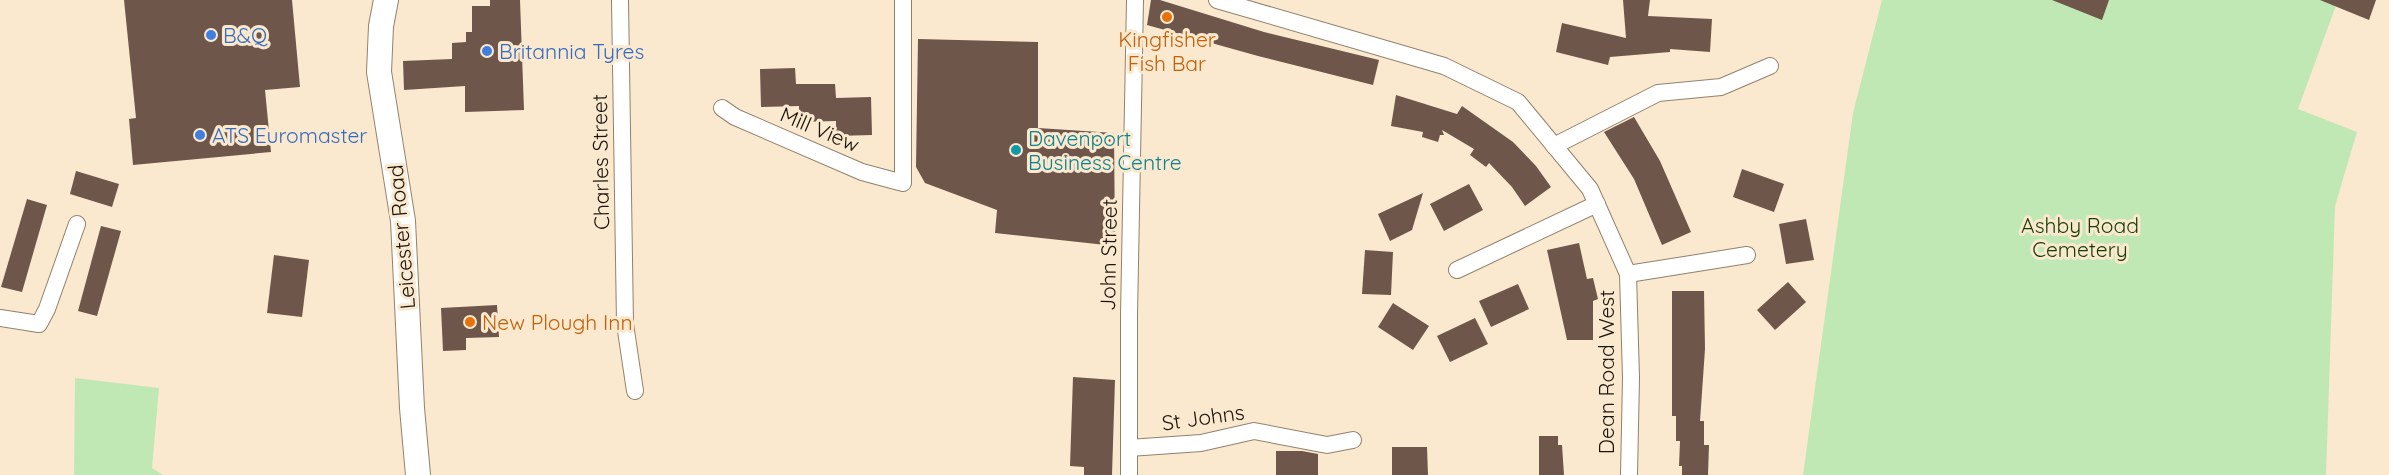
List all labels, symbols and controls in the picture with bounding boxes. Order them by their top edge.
marker: Kingfisher Fish Bar [1160,10,1174,24]
place label: B&Q [223,22,268,48]
place label: Kingfisher Fish Bar [1118,26,1216,76]
marker: B&Q [204,28,218,42]
place label: Britannia Tyres [499,38,644,64]
marker: Britannia Tyres [480,44,494,58]
street label: Charles Street [586,94,614,230]
street label: Mill View [777,101,864,157]
place label: ATS Euromaster [212,122,367,148]
place label: Davenport Business Centre [1028,125,1182,175]
marker: ATS Euromaster [193,128,207,142]
marker: Davenport Business Centre [1009,143,1023,157]
street label: Leicester Road [382,164,420,310]
street label: John Street [1094,199,1122,311]
park label: Ashby Road Cemetery [2021,212,2139,262]
street label: Dean Road West [1593,290,1619,454]
place label: New Plough Inn [482,309,633,335]
marker: New Plough Inn [463,315,477,329]
street label: St Johns [1160,398,1246,436]

